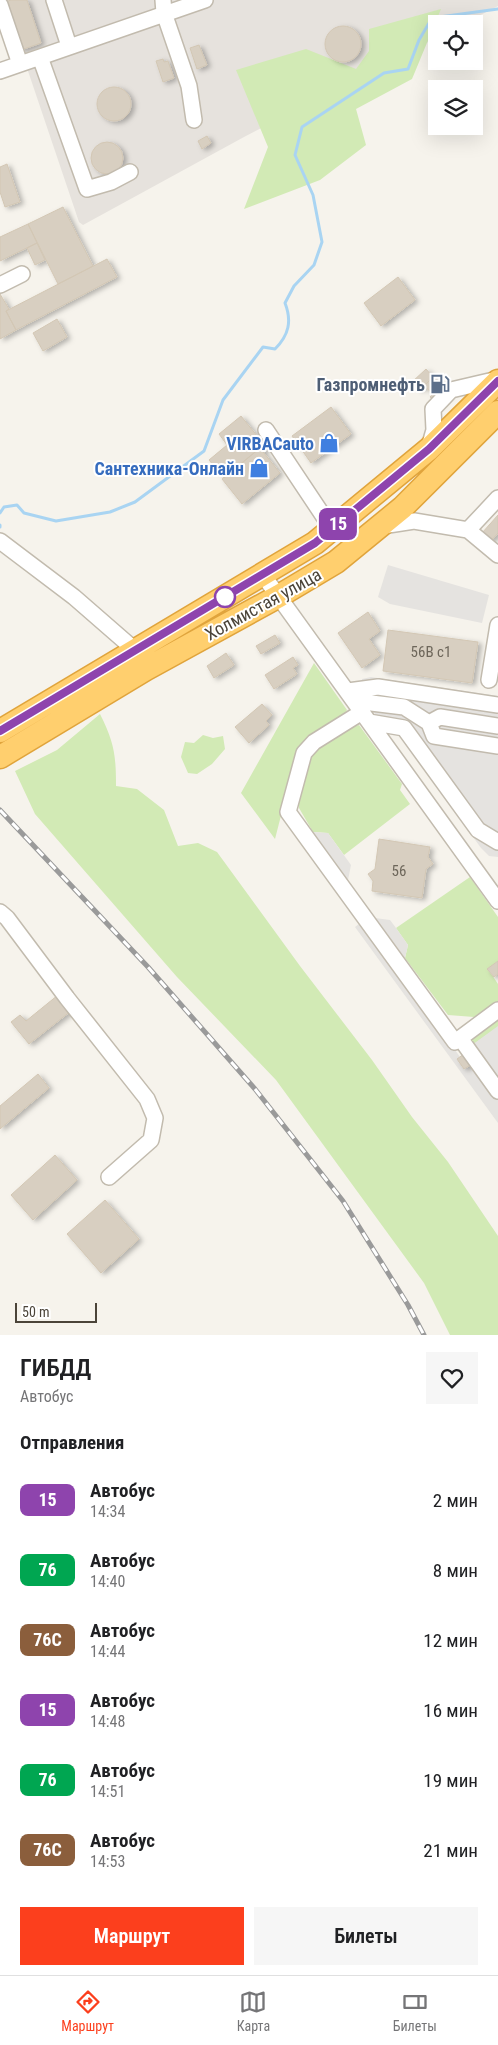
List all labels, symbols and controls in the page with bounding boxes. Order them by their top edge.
map controls [428,15,483,135]
button: locate [428,15,483,70]
button: layers [428,80,483,135]
fuel station icon: Газпромнефть [429,373,451,395]
place label: Газпромнефть [316,374,425,395]
shop icon: VIRBACauto [318,432,340,454]
place label: VIRBACauto [226,433,314,454]
shop icon: Сантехника-Онлайн [248,457,270,479]
place label: Сантехника-Онлайн [95,458,244,479]
line badge: 15 [316,508,360,540]
text: 15 [329,513,347,534]
street label: Холмистая улица [201,563,325,645]
unlabelled marker [214,586,236,608]
house number: 56В с1 [411,643,451,661]
house number: 56 [392,862,406,880]
scale bar [15,1300,98,1323]
text: 50 m [22,1304,50,1320]
button: heart [426,1352,478,1404]
text: ГИБДД [20,1354,91,1382]
text: Автобус [20,1387,73,1406]
text: Отправления [20,1431,124,1454]
text: Автобус [90,1479,155,1502]
text: 15 [38,1489,57,1510]
text: 2 мин [433,1489,478,1512]
text: 14:34 [90,1502,125,1521]
text: Автобус [90,1549,155,1572]
text: 76 [38,1559,57,1580]
text: 8 мин [433,1559,478,1582]
text: 14:40 [90,1572,125,1591]
text: Автобус [90,1619,155,1642]
text: 76С [33,1629,62,1650]
text: 12 мин [423,1629,478,1652]
text: 14:44 [90,1642,125,1661]
text: Автобус [90,1689,155,1712]
text: 15 [38,1699,57,1720]
text: 16 мин [423,1699,478,1722]
text: 14:48 [90,1712,125,1731]
text: Автобус [90,1759,155,1782]
text: 76 [38,1769,57,1790]
text: 19 мин [423,1769,478,1792]
text: 14:51 [90,1782,125,1801]
text: Автобус [90,1829,155,1852]
text: 76С [33,1839,62,1860]
text: 21 мин [423,1839,478,1862]
text: 14:53 [90,1852,125,1871]
button: Маршрут [20,1907,244,1965]
button: Билеты [254,1907,478,1965]
tab: Маршрут [61,1988,114,2034]
tab: Карта [237,1988,270,2034]
tab: Билеты [393,1988,437,2034]

